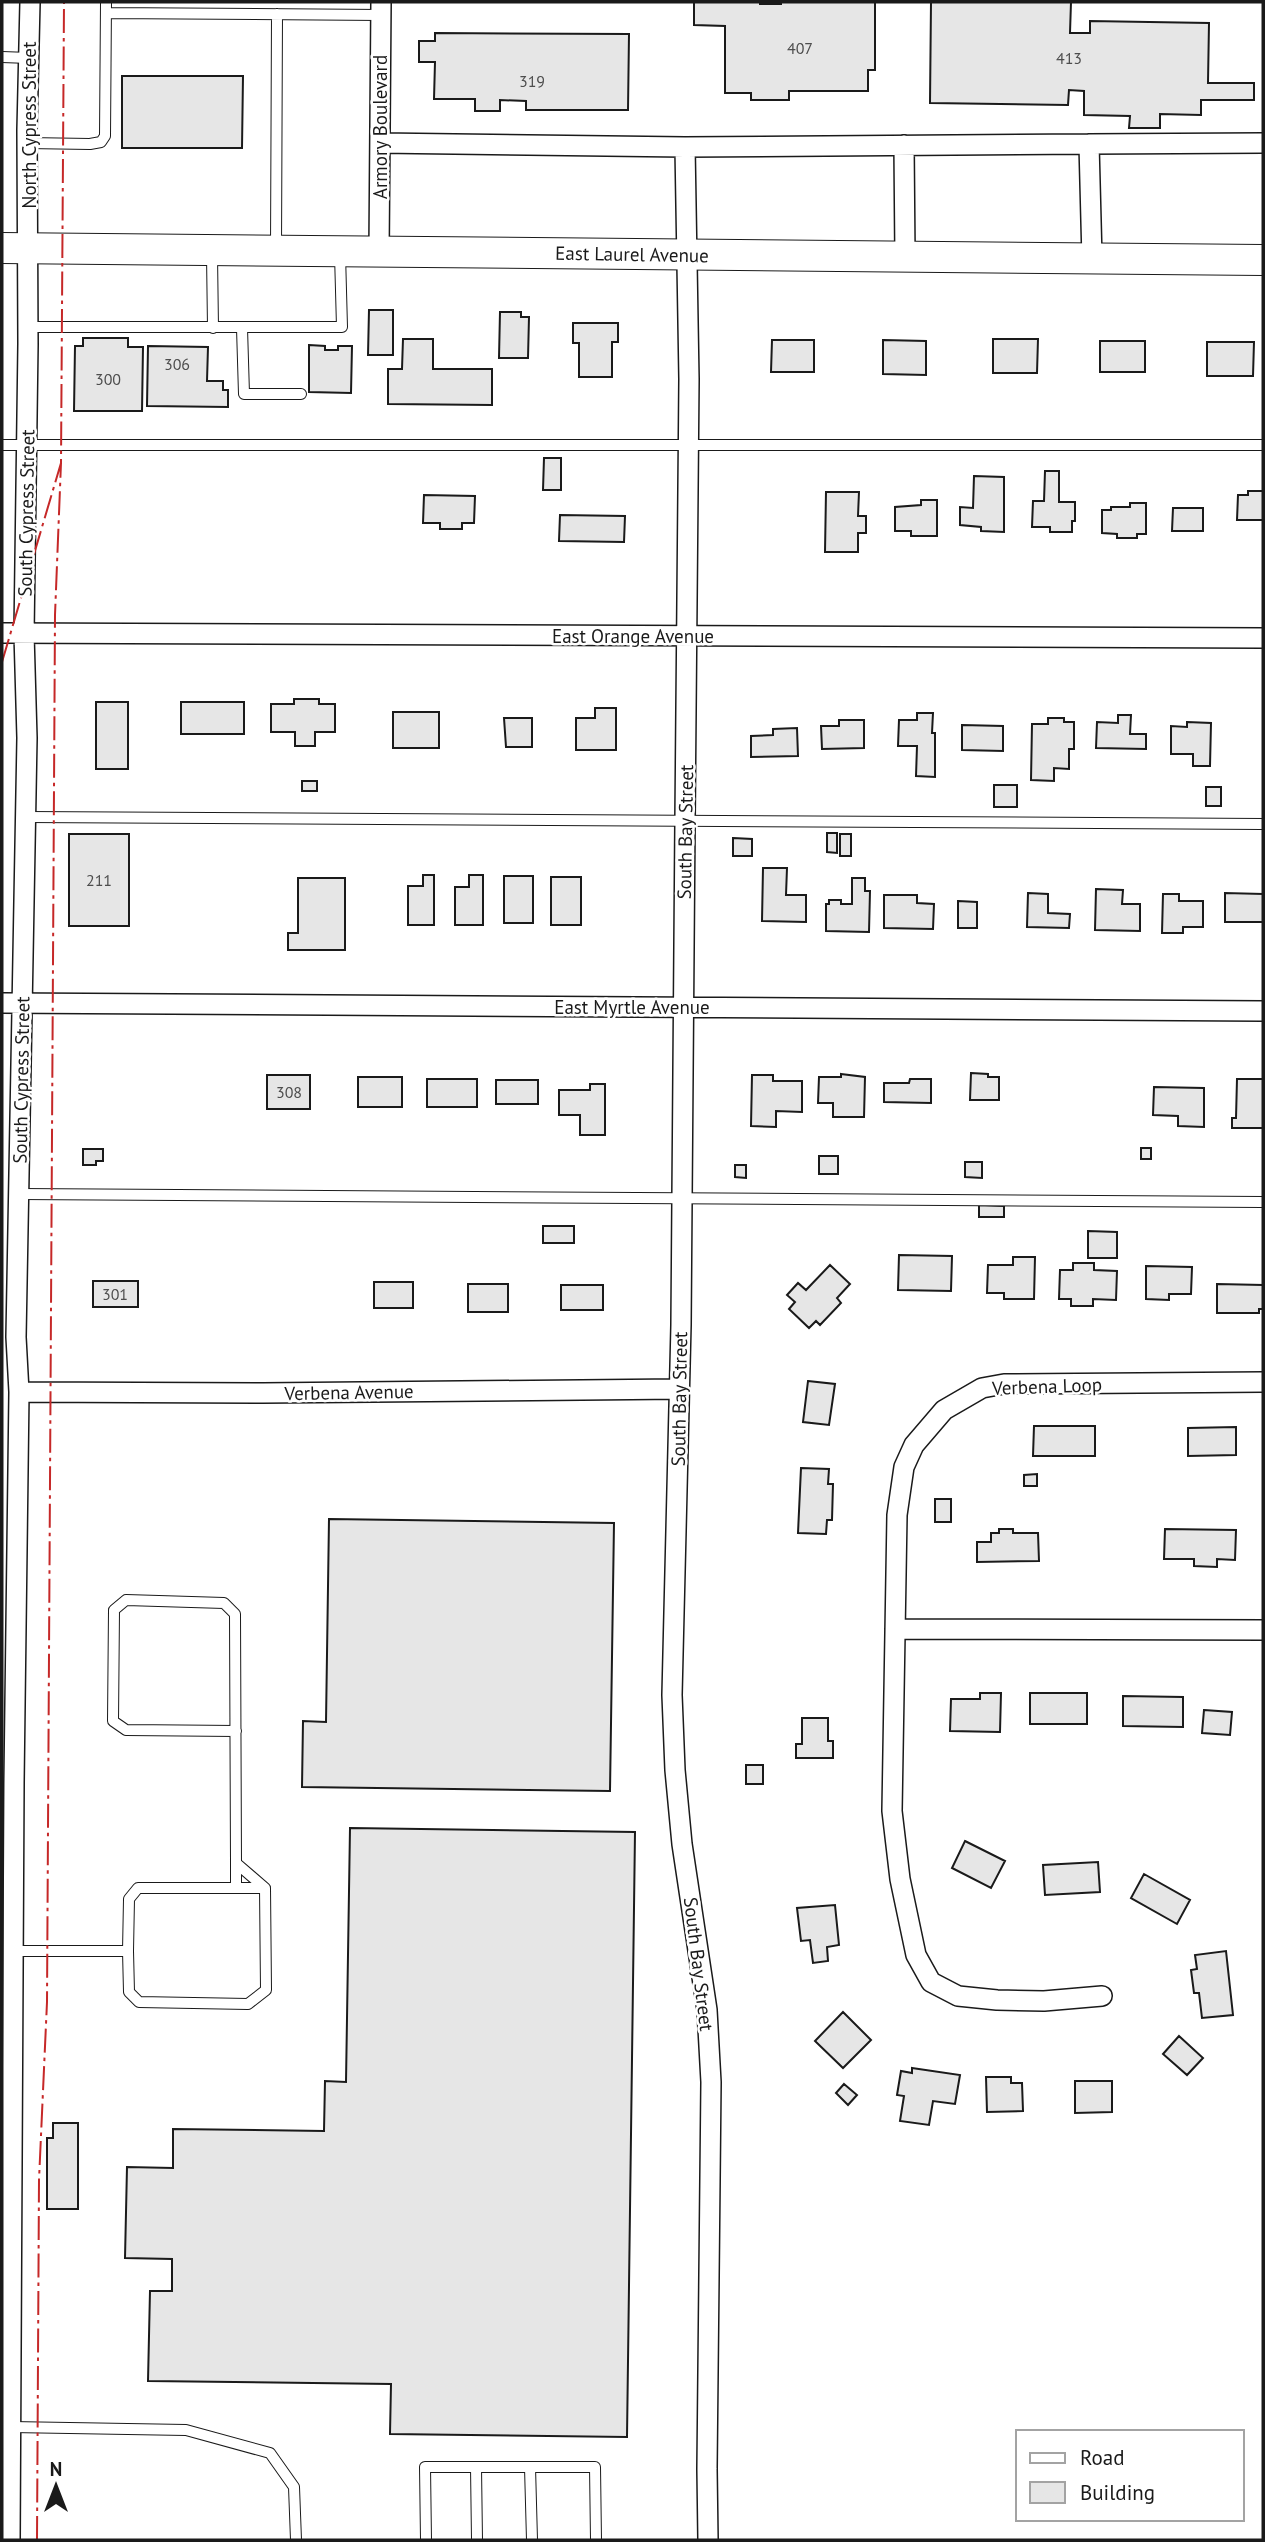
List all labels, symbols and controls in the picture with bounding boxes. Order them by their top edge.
house number: 407 [787,38,813,58]
street label: North Cypress Street [17,41,41,208]
house number: 413 [1056,48,1082,68]
street label: Armory Boulevard [368,55,392,199]
house number: 319 [519,71,545,91]
street label: East Laurel Avenue [555,241,709,267]
house number: 306 [164,354,190,374]
house number: 300 [95,369,121,389]
street label: South Cypress Street [13,429,39,597]
street label: East Orange Avenue [552,624,714,648]
street label: South Bay Street [672,764,698,900]
house number: 211 [86,870,112,890]
street label: East Myrtle Avenue [554,995,710,1019]
street label: South Cypress Street [8,996,34,1164]
house number: 308 [276,1082,302,1102]
house number: 301 [102,1284,128,1304]
street label: South Bay Street [666,1331,692,1467]
street label: Verbena Loop [991,1372,1102,1400]
street label: Verbena Avenue [283,1379,414,1405]
street label: South Bay Street [679,1896,719,2033]
legend [1016,2430,1244,2521]
text: Road [1080,2444,1124,2471]
north arrow [21,2451,91,2521]
text: N [50,2457,62,2481]
text: Building [1080,2479,1155,2506]

